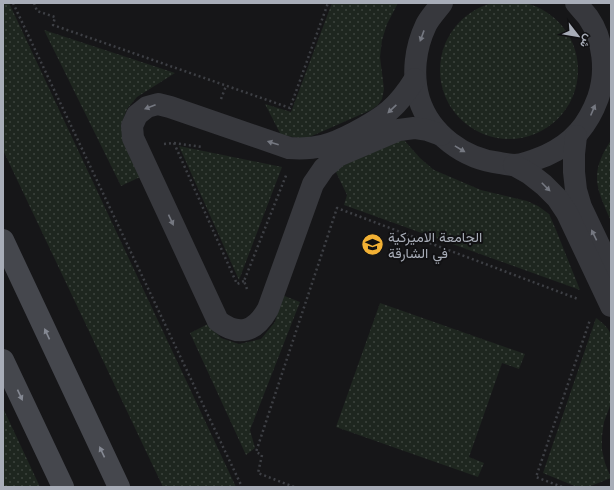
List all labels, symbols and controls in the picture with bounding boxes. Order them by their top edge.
north arrow [558,16,598,56]
one-way arrow [419,30,425,42]
text: ش [576,31,597,51]
one-way arrow [387,104,396,113]
one-way arrow [590,104,596,116]
one-way arrow [143,105,155,111]
one-way arrow [266,140,278,146]
one-way arrow [454,146,466,153]
one-way arrow [541,182,551,192]
one-way arrow [168,214,174,226]
place label: الجامعة الاميركية في الشارقة [388,227,482,265]
one-way arrow [591,229,597,240]
school or university icon: الجامعة الاميركية في الشارقة [359,232,385,258]
one-way arrow [44,328,50,340]
one-way arrow [17,389,23,401]
one-way arrow [99,446,105,457]

